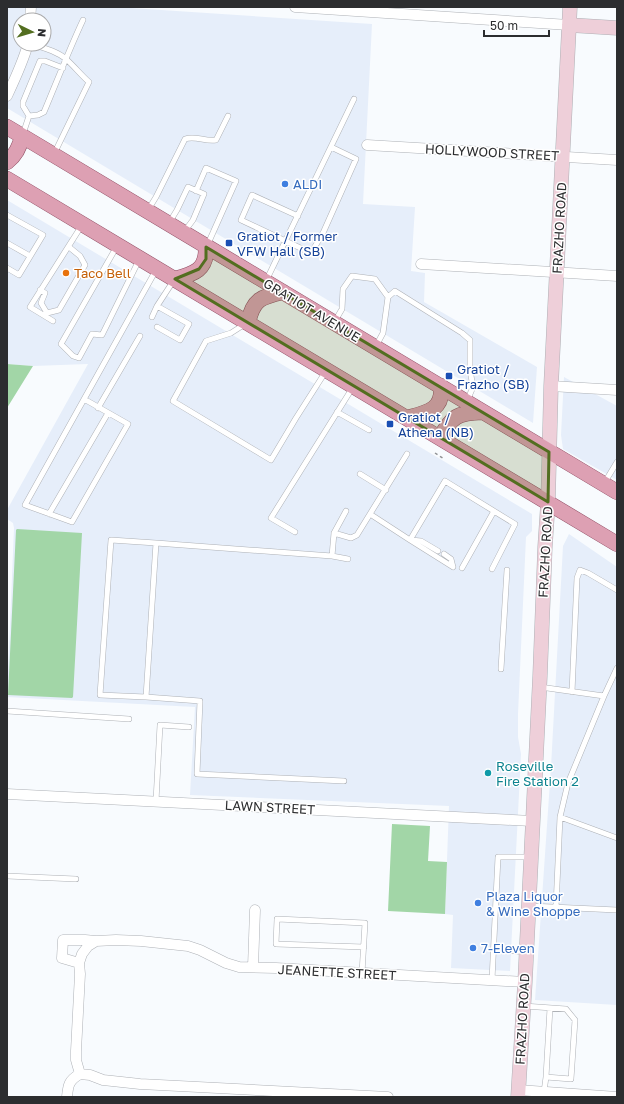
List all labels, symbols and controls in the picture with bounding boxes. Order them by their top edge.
north arrow [12,12,52,52]
scale bar [484,12,549,38]
text: 50 m [490,18,518,33]
text: N [36,28,49,38]
street label: HOLLYWOOD STREET [424,140,560,164]
place label: ALDI [293,176,322,192]
marker: ALDI [280,179,290,189]
street label: FRAZHO ROAD [549,182,569,274]
place label: Gratiot / Former VFW Hall (SB) [237,228,337,259]
marker: Gratiot / Former VFW Hall (SB) [224,238,234,248]
place label: Taco Bell [74,265,131,281]
marker: Taco Bell [61,268,71,278]
street label: GRATIOT AVENUE [261,275,363,345]
place label: Gratiot / Frazho (SB) [457,361,530,392]
marker: Gratiot / Frazho (SB) [444,371,454,381]
place label: Gratiot / Athena (NB) [398,409,474,440]
marker: Gratiot / Athena (NB) [385,419,395,429]
street label: FRAZHO ROAD [535,506,555,598]
place label: Roseville Fire Station 2 [496,758,579,789]
marker: Roseville Fire Station 2 [483,768,493,778]
street label: LAWN STREET [224,797,316,817]
place label: Plaza Liquor & Wine Shoppe [486,888,580,919]
marker: Plaza Liquor & Wine Shoppe [473,898,483,908]
place label: 7-Eleven [481,940,535,956]
marker: 7-Eleven [468,943,478,953]
street label: JEANETTE STREET [277,961,397,983]
street label: FRAZHO ROAD [512,973,532,1065]

